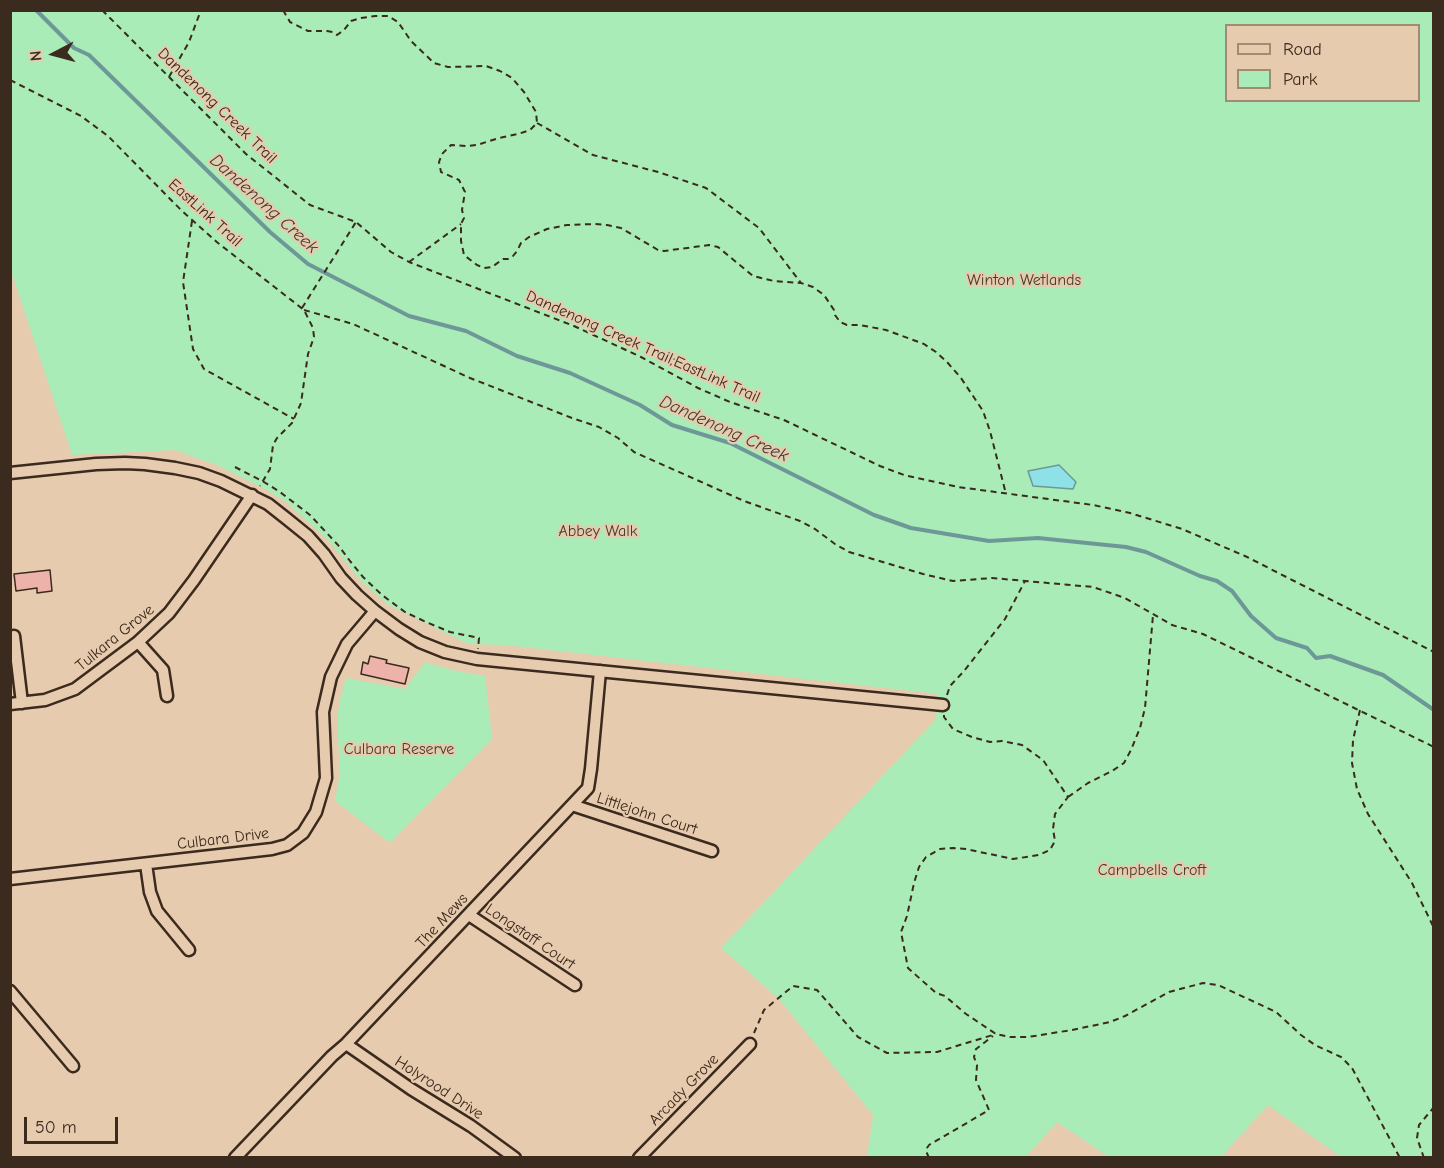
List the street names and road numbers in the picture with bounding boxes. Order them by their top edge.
street label: Dandenong Creek Trail [153,44,281,168]
street label: EastLink Trail [164,175,246,251]
street label: Dandenong Creek Trail;EastLink Trail [523,287,763,407]
street label: Tulkara Grove [72,600,158,676]
street label: Littlejohn Court [594,789,700,839]
street label: Culbara Drive [176,824,270,854]
street label: The Mews [412,890,472,952]
street label: Longstaff Court [481,900,579,974]
street label: Arcady Grove [645,1050,723,1130]
street label: Holyrood Drive [391,1052,487,1124]

